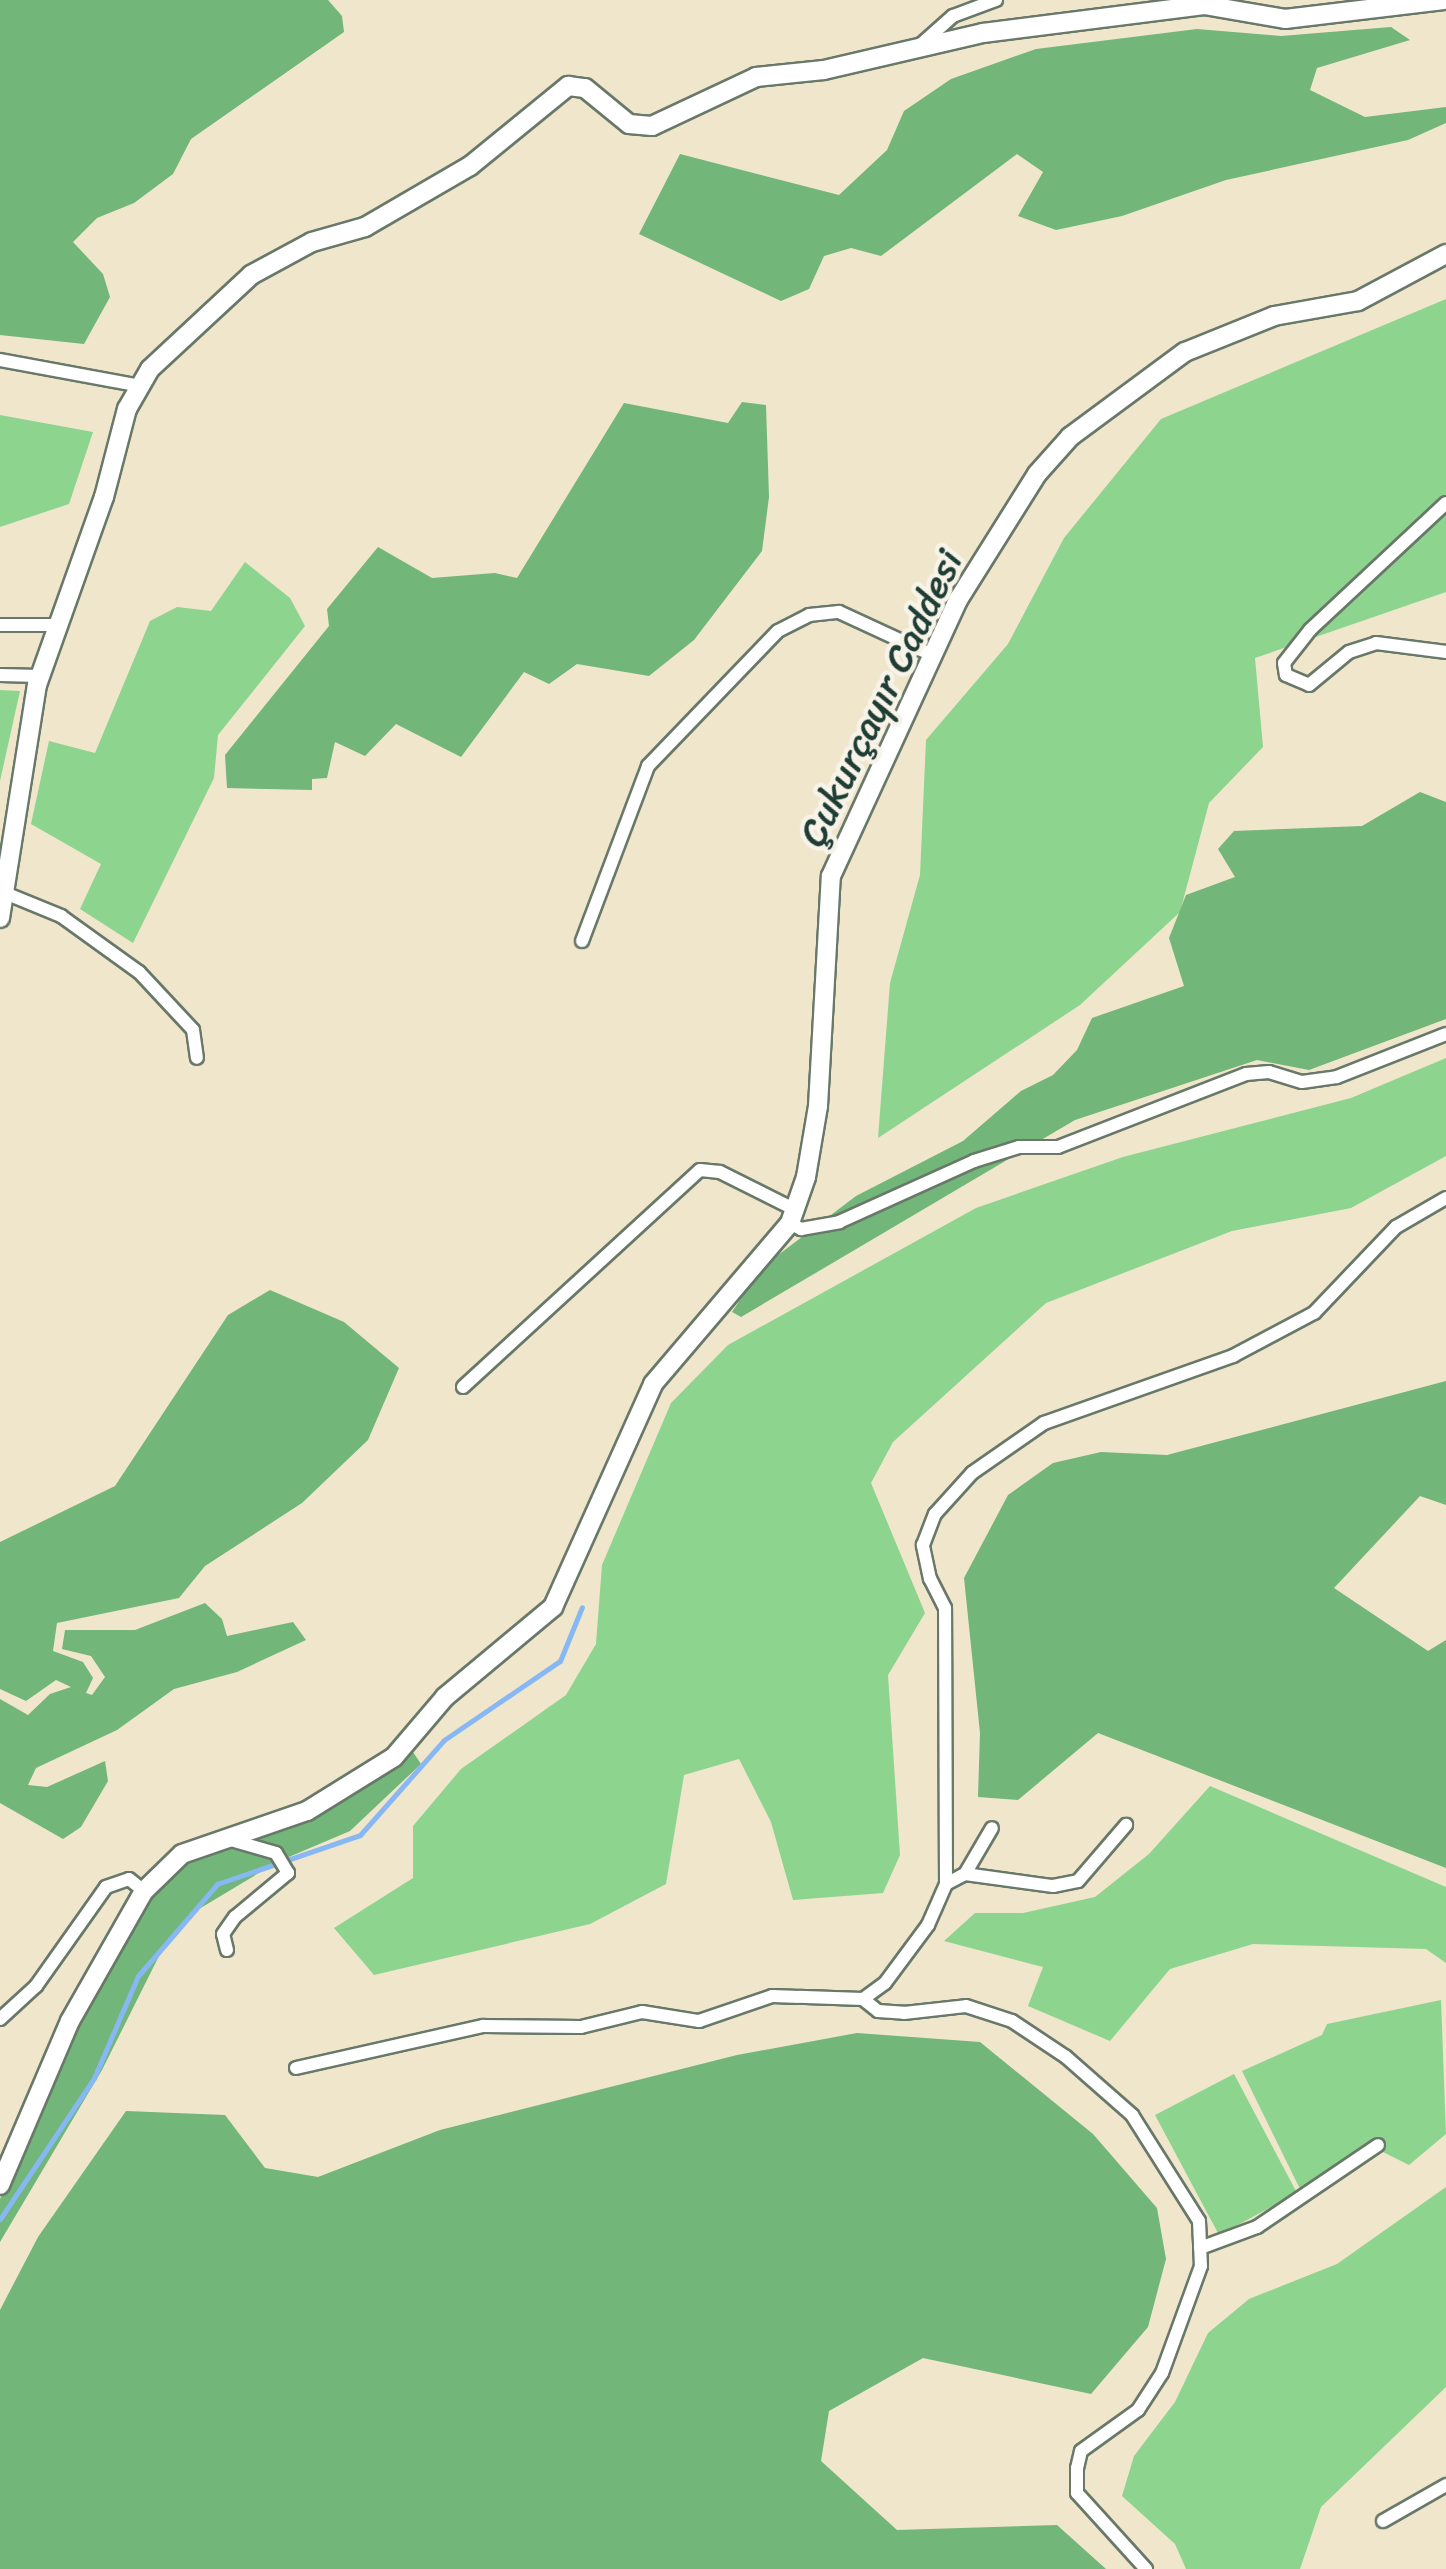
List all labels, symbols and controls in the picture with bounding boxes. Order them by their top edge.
street label: Çukurçayır Caddesi [790,543,972,853]

